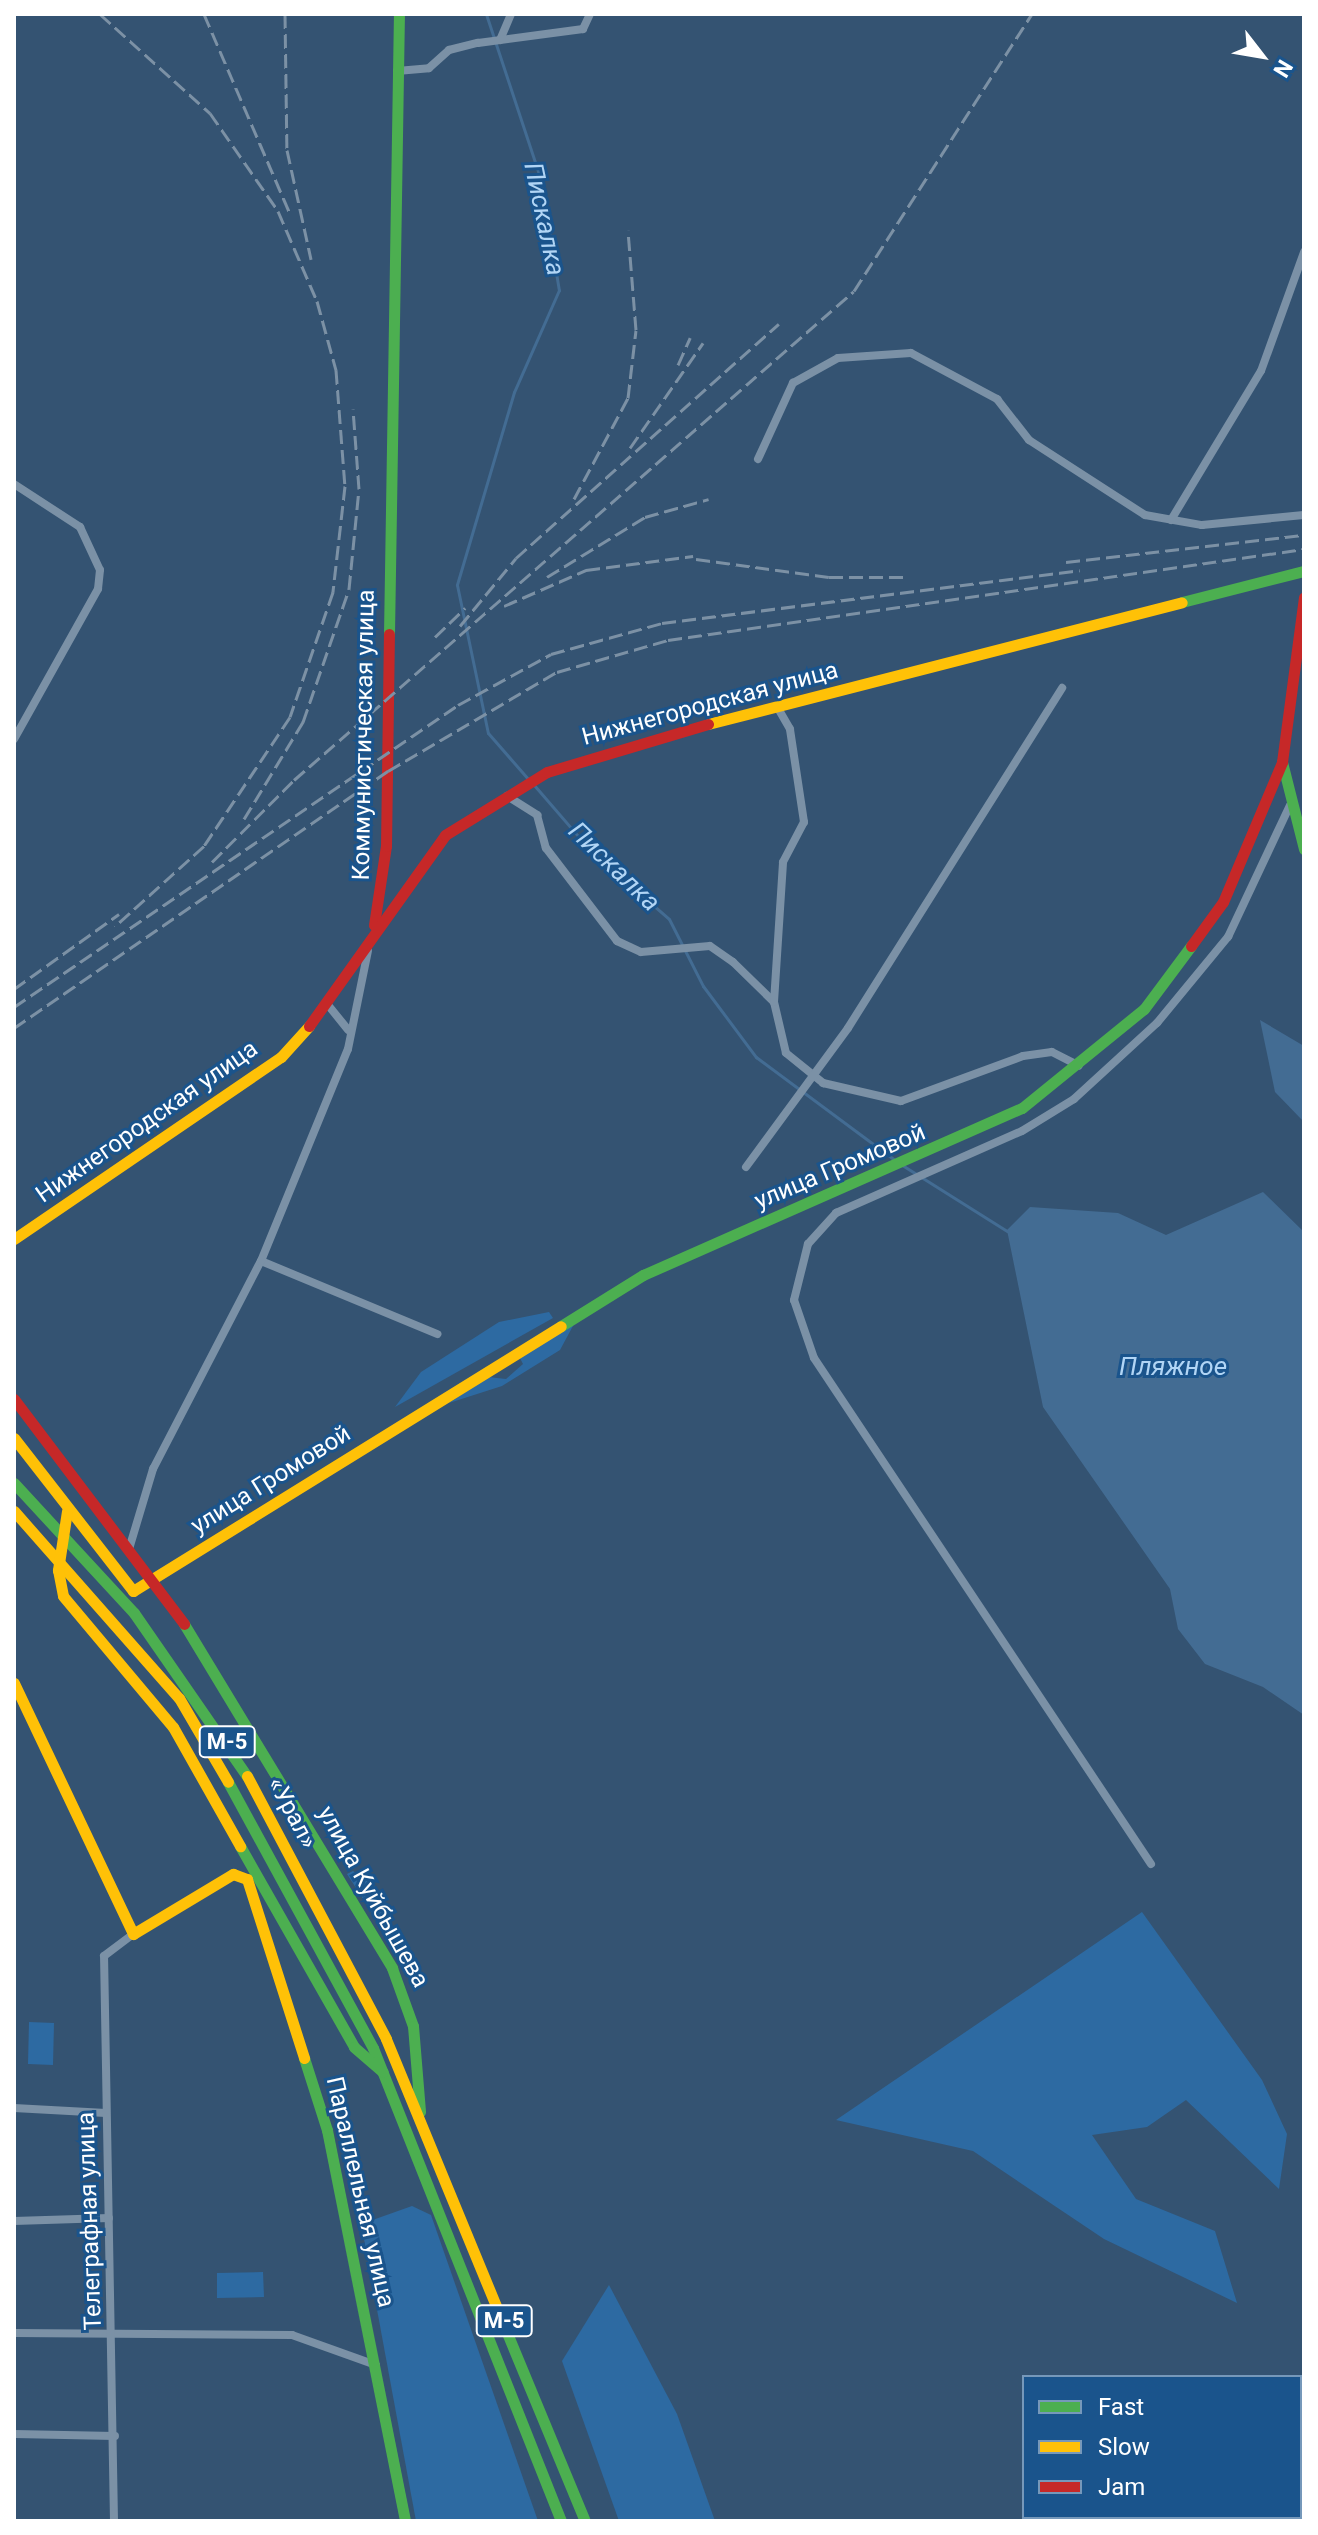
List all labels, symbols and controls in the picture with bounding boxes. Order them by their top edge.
north arrow [1222,16,1302,96]
text: N [1268,56,1298,82]
water label: Пискалка [517,159,571,279]
street label: Коммунистическая улица [347,589,381,881]
street label: Нижнегородская улица [579,656,841,752]
water label: Пискалка [562,816,666,918]
street label: Нижнегородская улица [31,1035,263,1209]
street label: улица Громовой [750,1118,930,1216]
water label: Пляжное [1119,1351,1227,1383]
street label: улица Громовой [186,1419,356,1541]
road number: М-5 [197,1724,257,1760]
street label: «Урал» [261,1772,323,1854]
street label: улица Куйбышева [311,1801,435,1993]
street label: Параллельная улица [319,2074,401,2310]
street label: Телеграфная улица [72,2111,108,2331]
road number: М-5 [474,2303,534,2339]
legend [1022,2375,1302,2519]
text: Fast [1098,2393,1144,2421]
text: Slow [1098,2433,1150,2461]
text: Jam [1098,2473,1145,2501]

